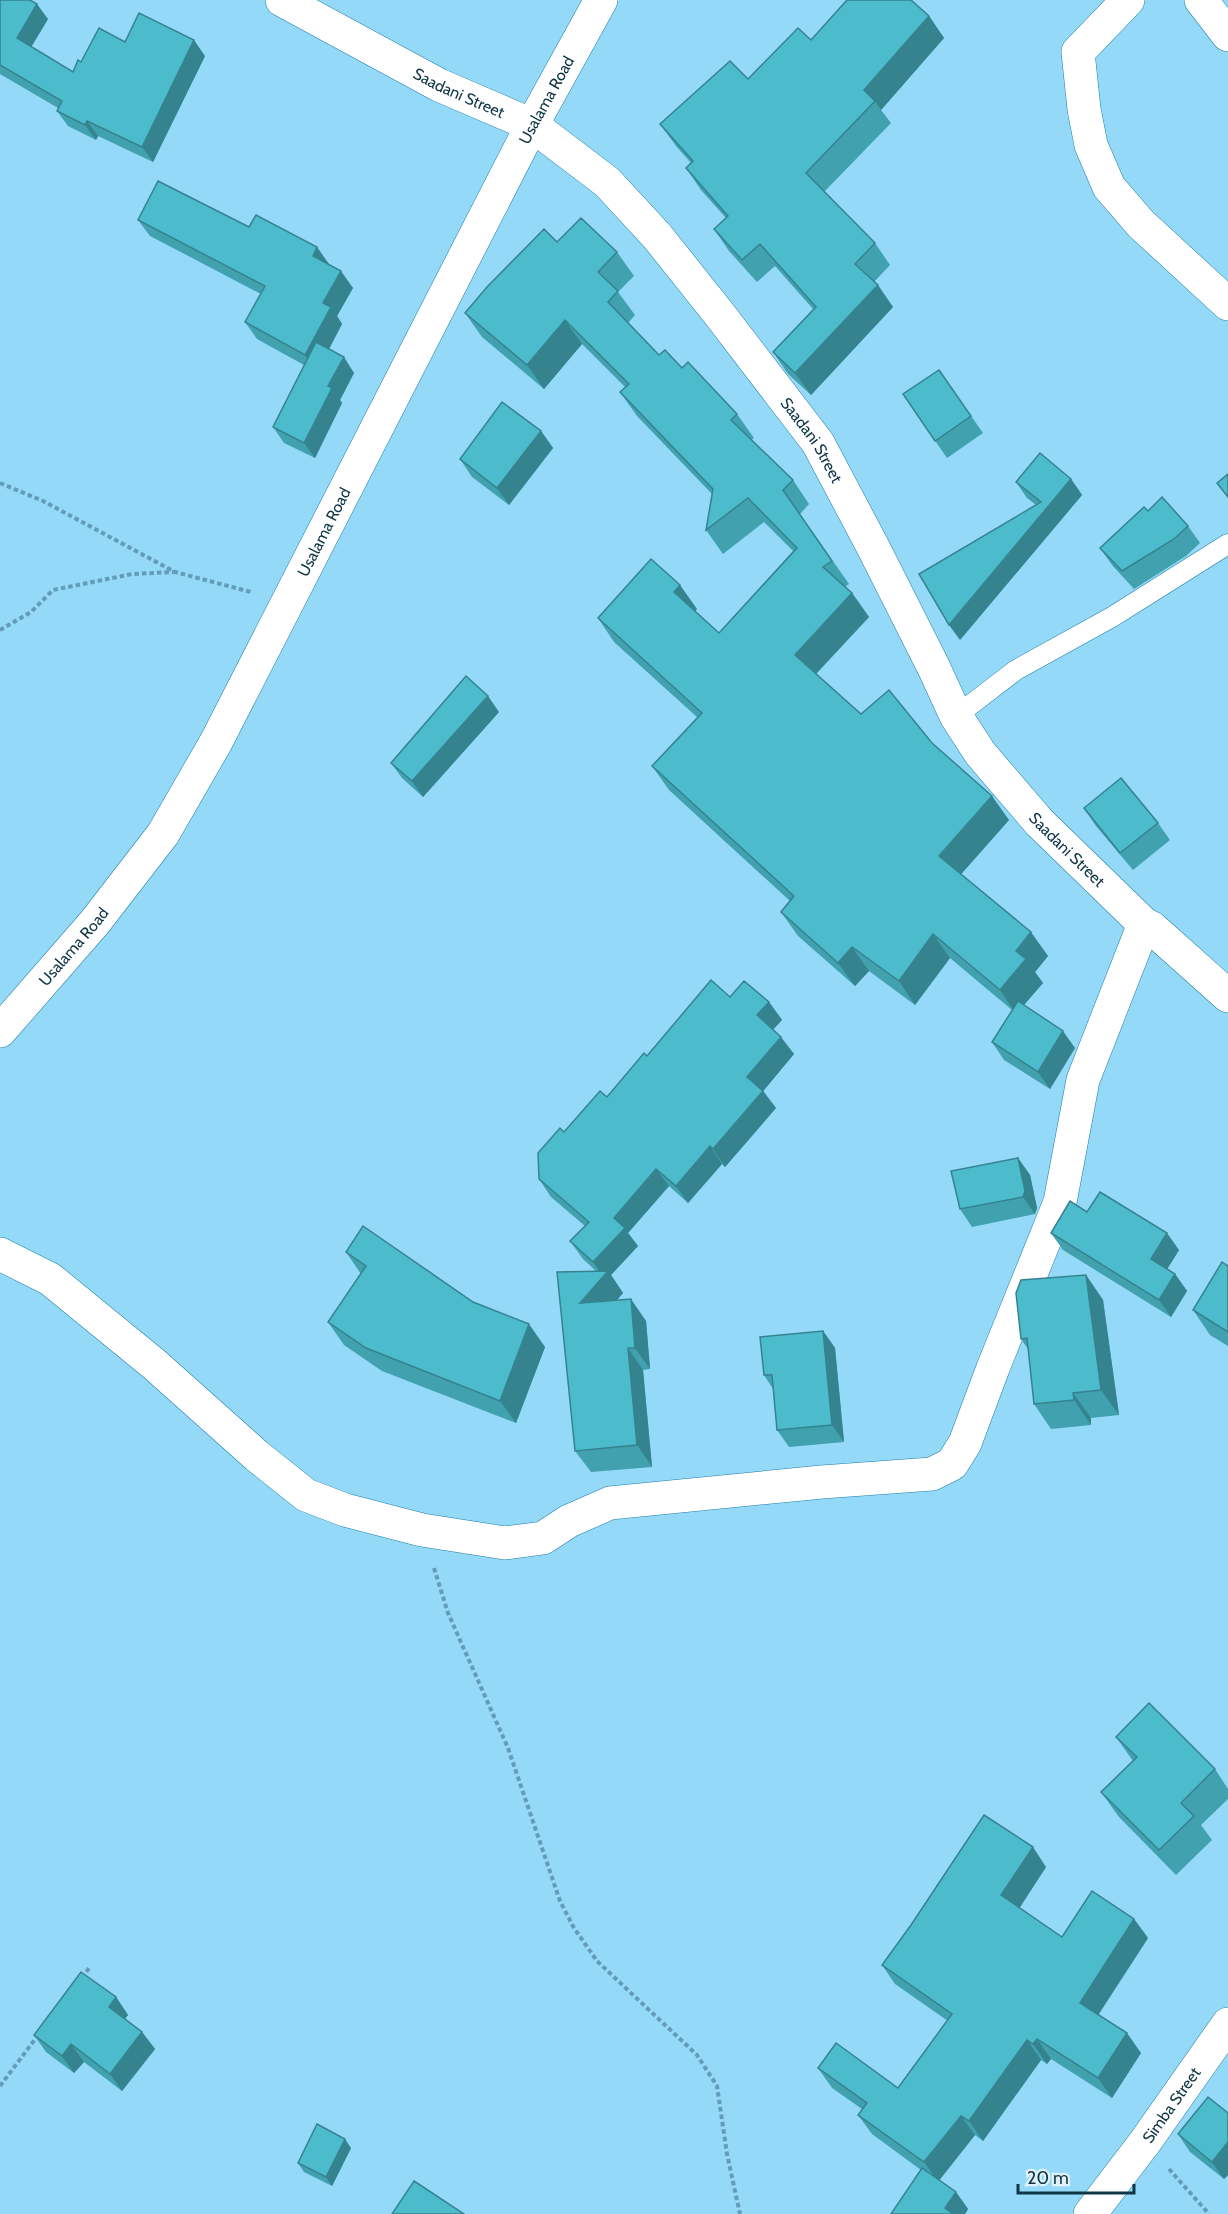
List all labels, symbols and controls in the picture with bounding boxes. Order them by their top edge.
street label: Usalama Road [515,53,578,147]
street label: Saadani Street [410,63,508,122]
street label: Saadani Street [777,394,847,486]
street label: Usalama Road [293,484,354,580]
street label: Saadani Street [1025,808,1110,891]
street label: Usalama Road [34,903,112,989]
street label: Simba Street [1138,2063,1205,2146]
scale bar [1018,2157,1134,2195]
text: 20 m [1027,2167,1069,2189]

